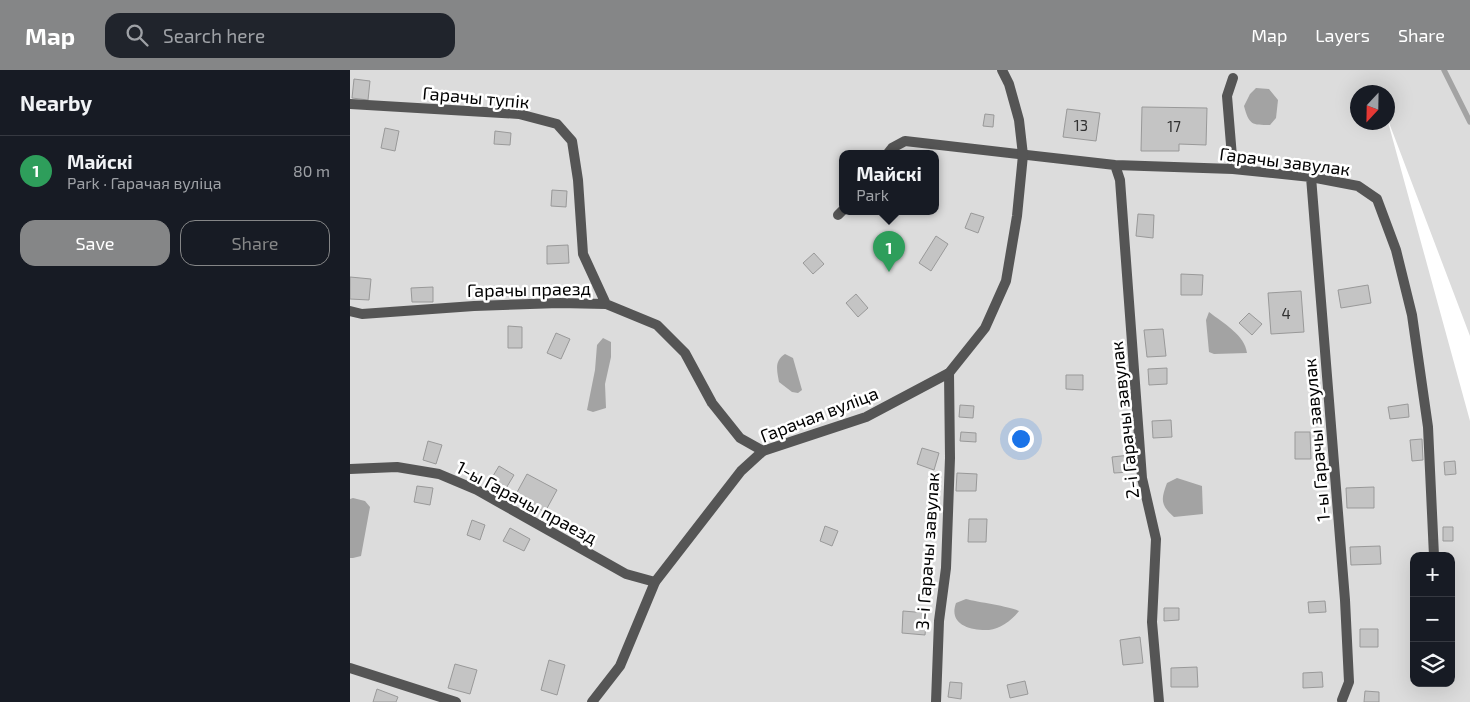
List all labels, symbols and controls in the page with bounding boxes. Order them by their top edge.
search box [105,13,455,58]
text: Map [25,21,75,50]
icon: search [123,21,151,49]
text: Search here [163,24,265,47]
text: Map [1251,24,1287,46]
text: Layers [1315,24,1370,46]
text: Share [1398,24,1445,46]
street label: Гарачы тупік [422,81,531,113]
north arrow [1350,85,1395,130]
text: Nearby [20,90,92,115]
house number: 13 [1074,116,1088,134]
house number: 17 [1167,117,1181,135]
street label: Гарачы завулак [1218,142,1352,180]
text: Майскі [67,150,133,173]
popup [839,150,939,215]
text: 1 [33,161,39,180]
text: 80 m [293,161,330,180]
text: Майскі [856,162,922,185]
text: Park · Гарачая вуліца [67,173,222,192]
text: Park [856,185,889,204]
button: Save [20,220,170,266]
button: Share [180,220,330,266]
pin: 1 [873,231,905,272]
street label: Гарачы праезд [467,277,591,301]
house number: 4 [1281,304,1291,322]
street label: 2-і Гарачы завулак [1105,340,1143,500]
street label: 1-ы Гарачы завулак [1298,357,1334,523]
street label: Гарачая вуліца [757,381,881,447]
your location [1008,426,1034,452]
street label: 1-ы Гарачы праезд [453,456,601,548]
street label: 3-і Гарачы завулак [911,471,944,631]
map controls [1410,552,1455,687]
button: + [1410,552,1455,597]
button: − [1410,597,1455,642]
button: layers [1410,642,1455,687]

